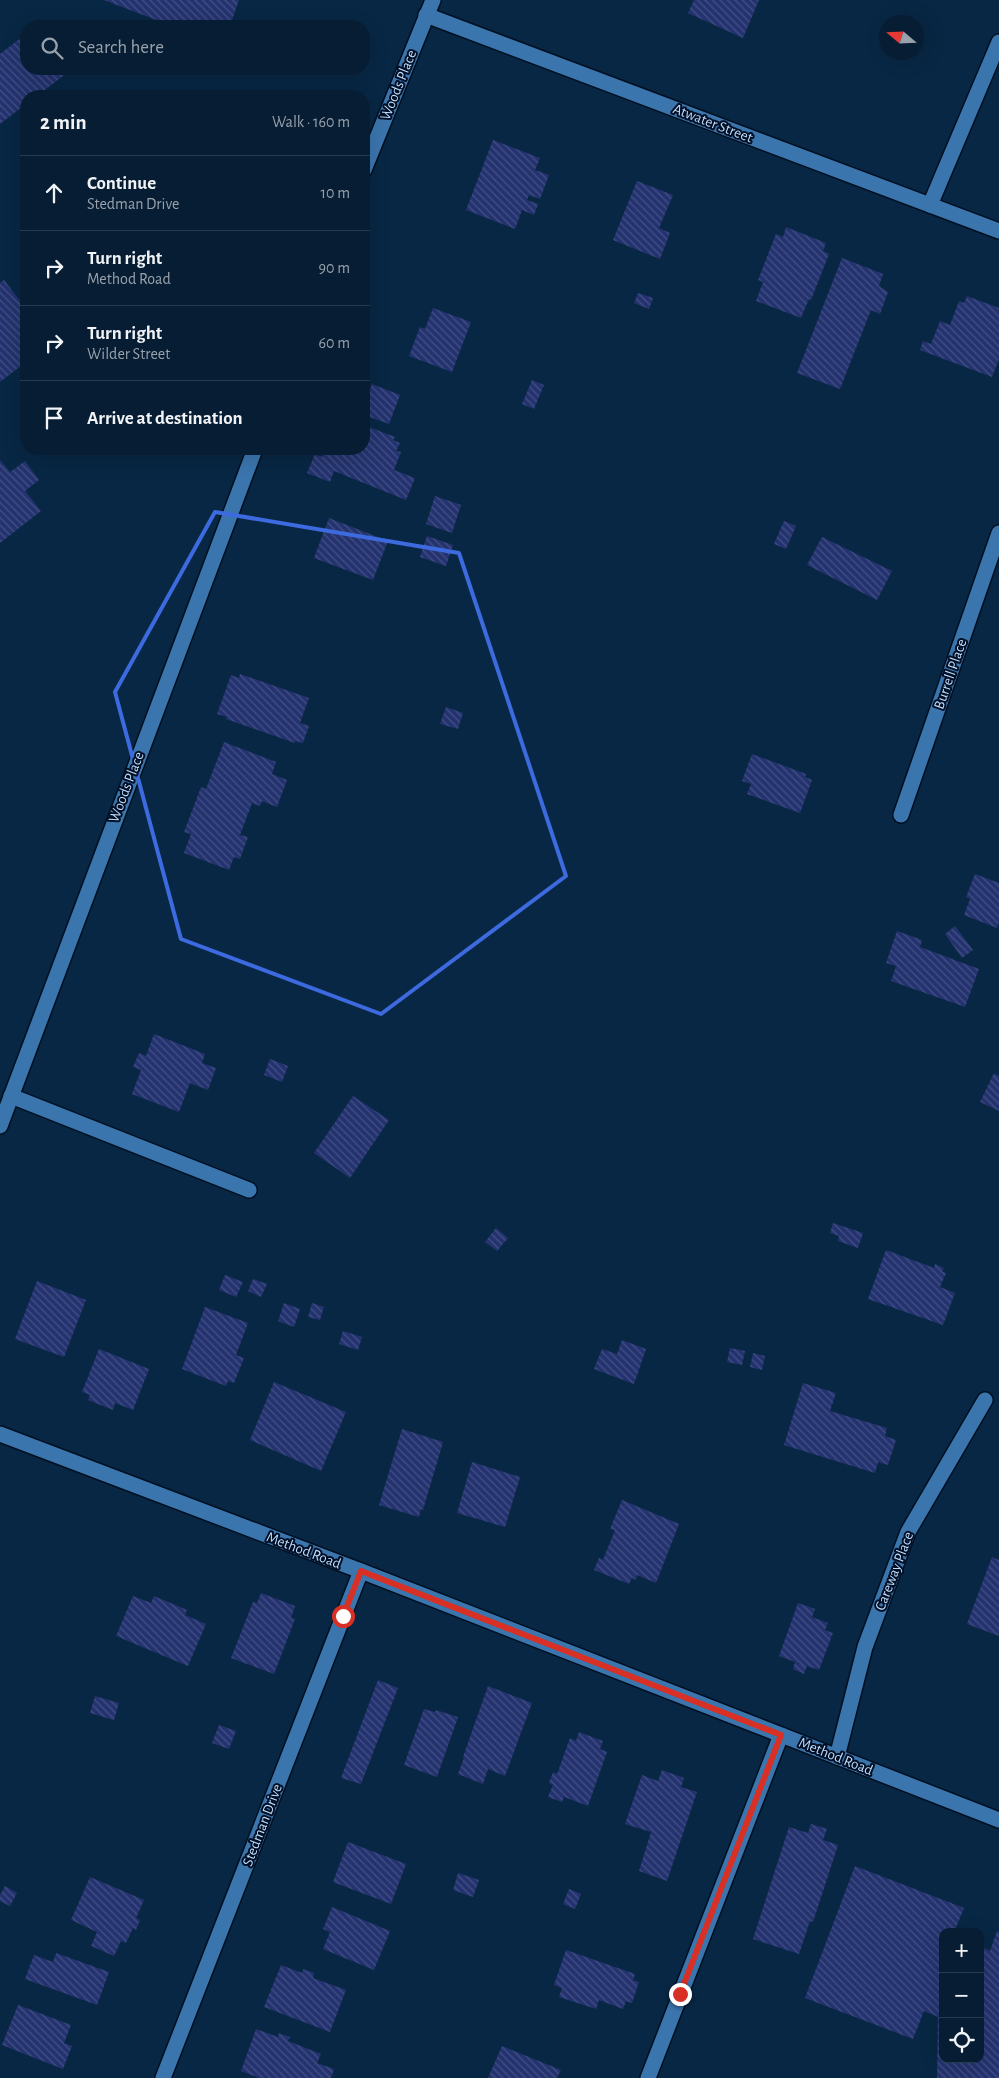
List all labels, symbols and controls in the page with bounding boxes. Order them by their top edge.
north arrow [879,15,924,60]
search box [20,20,370,75]
icon: search [38,34,66,62]
text: Search here [78,38,164,57]
street label: Woods Place [378,48,419,122]
street label: Atwater Street [671,101,755,146]
text: 2 min [40,112,87,133]
text: Walk · 160 m [272,114,350,130]
text: Continue [87,174,156,193]
icon: ahead [40,179,68,207]
text: 10 m [321,185,350,201]
text: Stedman Drive [87,196,179,212]
text: Turn right [87,249,162,268]
icon: right [40,254,68,282]
text: 90 m [319,260,350,276]
text: Method Road [87,271,171,287]
text: Turn right [87,324,162,343]
icon: right [40,329,68,357]
text: 60 m [319,335,350,351]
text: Wilder Street [87,346,170,362]
icon: arrive [40,404,68,432]
text: Arrive at destination [87,409,243,428]
street label: Burrell Place [931,637,969,711]
street label: Woods Place [106,750,147,825]
street label: Method Road [264,1529,343,1572]
street label: Careway Place [873,1530,916,1613]
route start [332,1605,355,1628]
street label: Method Road [797,1735,875,1778]
street label: Stedman Drive [240,1782,285,1868]
map controls [939,1928,984,2063]
button: + [939,1928,984,1973]
button: − [939,1973,984,2018]
route end [669,1983,692,2006]
button: locate [939,2018,984,2063]

